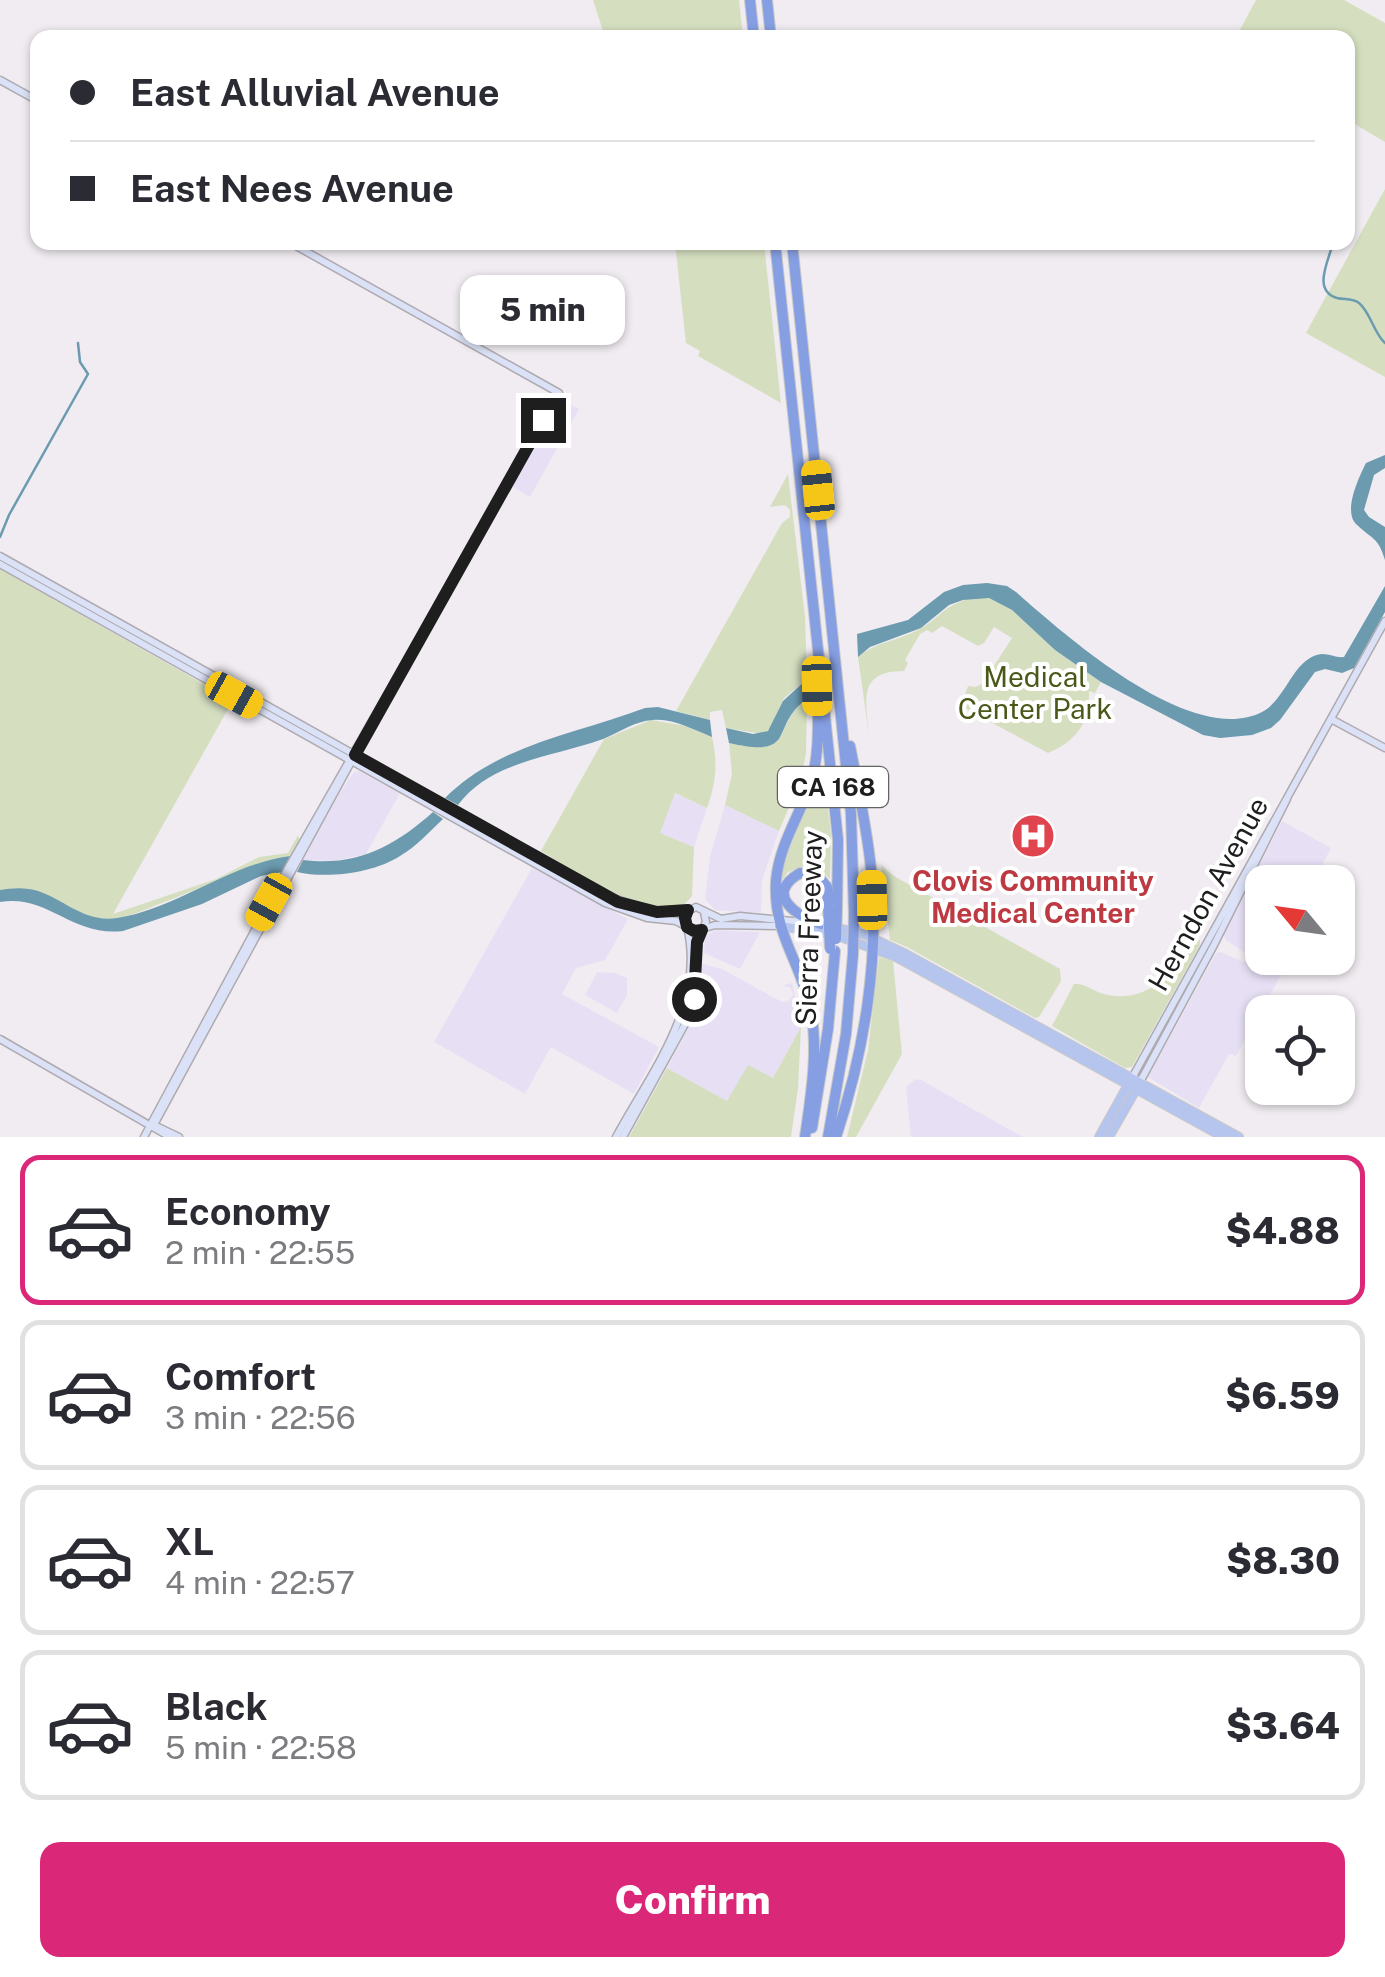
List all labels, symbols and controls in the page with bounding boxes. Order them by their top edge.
text: East Alluvial Avenue [130,70,500,115]
text: East Nees Avenue [130,166,454,211]
callout: 5 min [460,275,626,345]
text: 5 min [499,291,586,328]
route end [521,398,566,443]
car [800,459,836,521]
car [801,656,833,716]
park label: Medical Center Park [958,660,1112,725]
car [200,667,268,723]
road number: CA 168 [778,767,888,807]
street label: Herndon Avenue [1141,791,1274,996]
hospital icon: Clovis Community Medical Center [1010,813,1056,859]
street label: Sierra Freeway [789,830,828,1026]
place label: Clovis Community Medical Center [912,864,1154,929]
north arrow [1245,865,1355,975]
map controls [1245,865,1355,1105]
car [241,868,297,936]
car [856,870,888,930]
route start [672,977,717,1022]
button: locate [1245,995,1355,1105]
icon: car [45,1185,135,1275]
text: Economy [165,1189,331,1234]
text: $4.88 [1226,1208,1340,1253]
text: 2 min · 22:55 [165,1234,355,1271]
icon: car [45,1350,135,1440]
text: Comfort [165,1354,316,1399]
text: $6.59 [1225,1373,1340,1418]
text: 3 min · 22:56 [165,1399,356,1436]
icon: car [45,1515,135,1605]
text: XL [165,1519,214,1564]
text: $8.30 [1226,1538,1340,1583]
text: 4 min · 22:57 [165,1564,355,1601]
icon: car [45,1680,135,1770]
text: Black [165,1684,268,1729]
text: $3.64 [1226,1703,1340,1748]
text: 5 min · 22:58 [165,1729,357,1766]
button: Confirm [40,1842,1345,1957]

